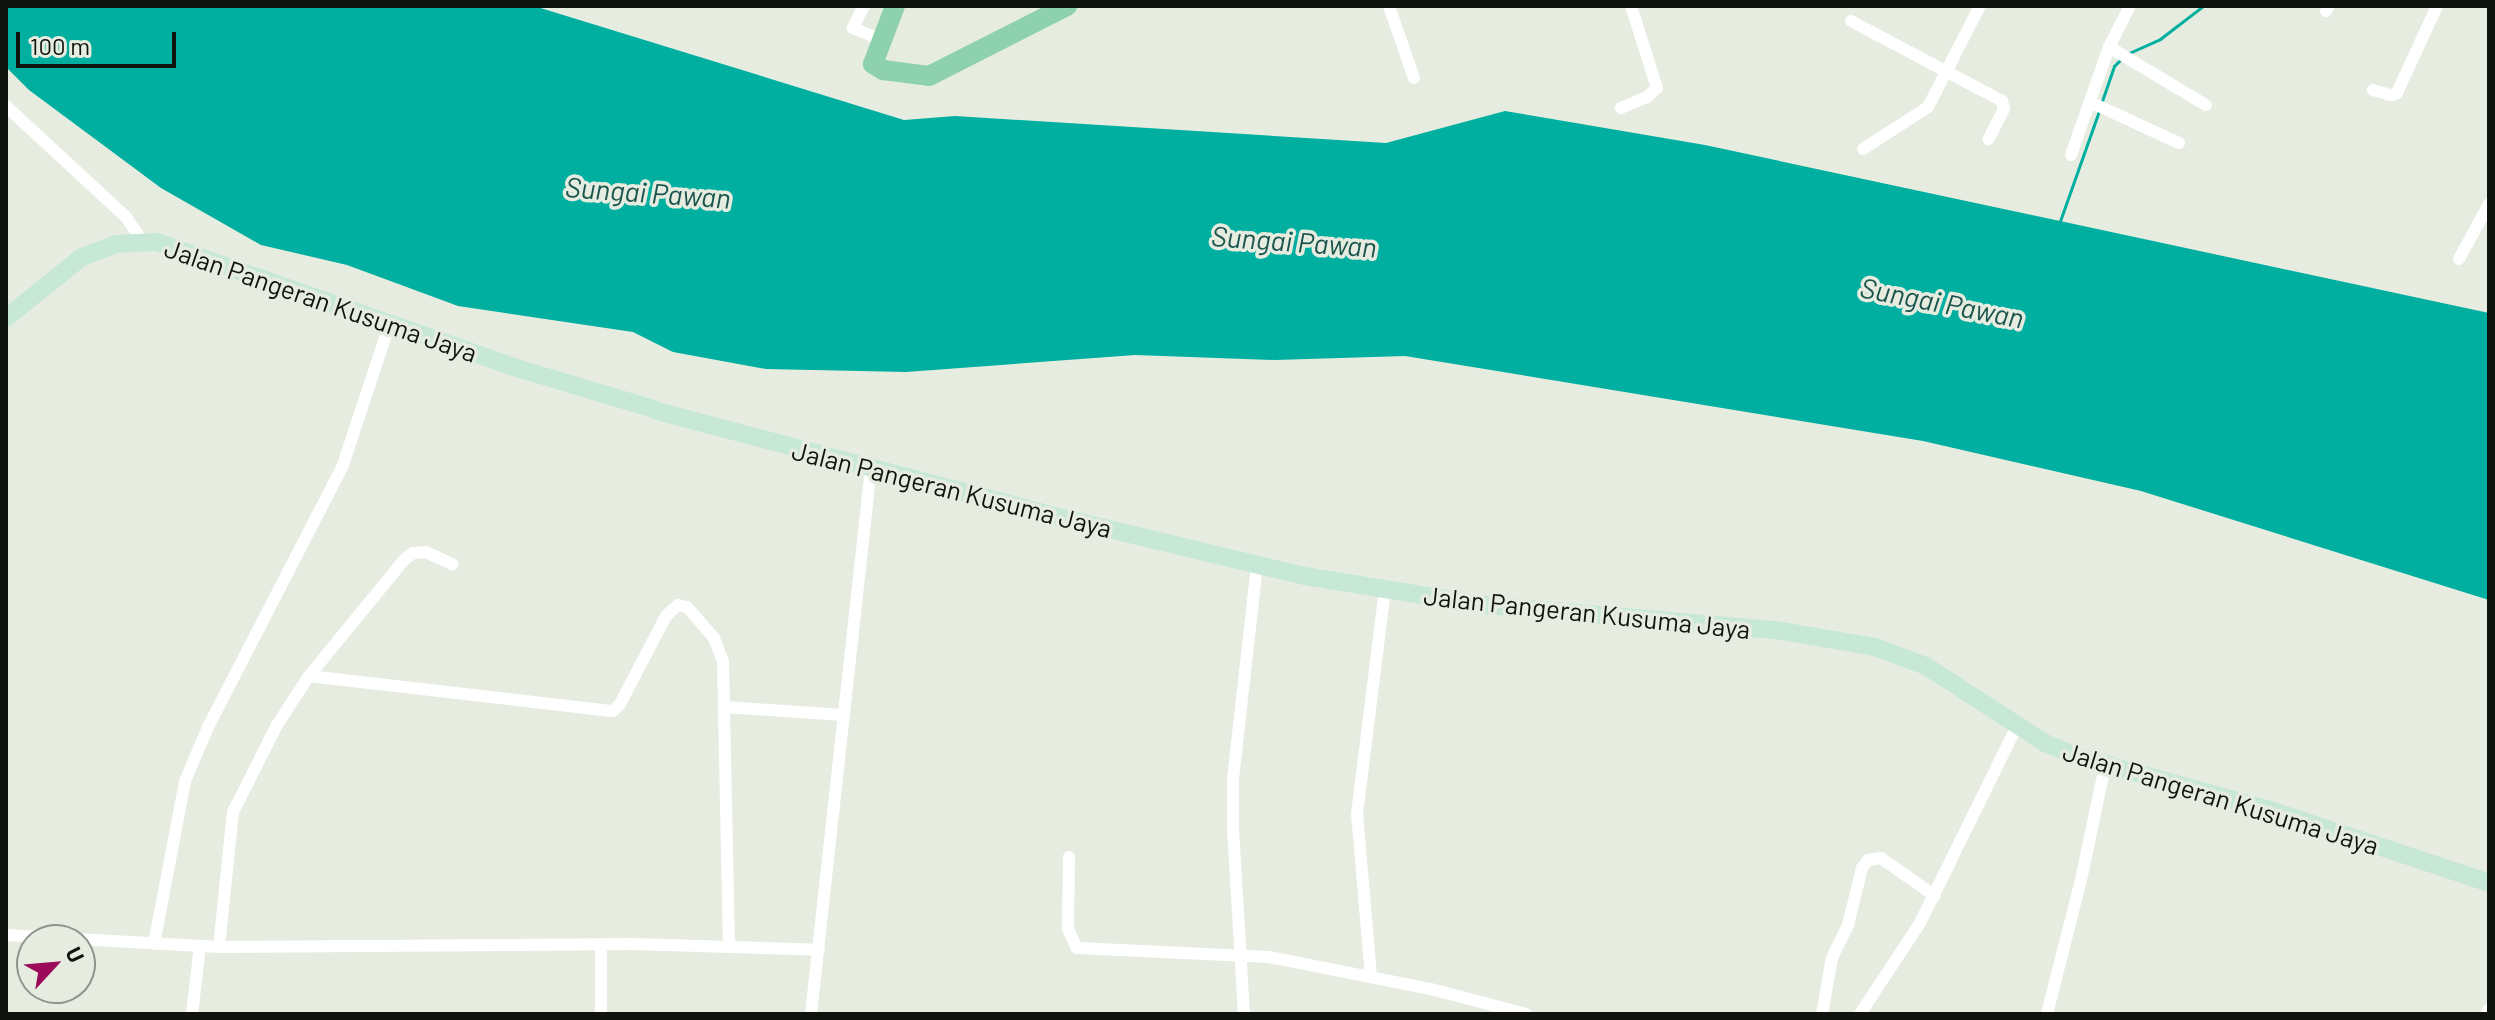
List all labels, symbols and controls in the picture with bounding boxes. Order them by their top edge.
scale bar [20,16,180,66]
text: 100 m [30,31,90,60]
water label: Sungai Pawan [564,169,732,215]
water label: Sungai Pawan [1210,218,1378,264]
street label: Jalan Pangeran Kusuma Jaya [161,232,481,368]
water label: Sungai Pawan [1857,270,2027,334]
street label: Jalan Pangeran Kusuma Jaya [789,434,1115,544]
street label: Jalan Pangeran Kusuma Jaya [1422,579,1752,645]
street label: Jalan Pangeran Kusuma Jaya [2059,735,2383,861]
north arrow [16,924,96,1004]
text: U [61,942,90,966]

